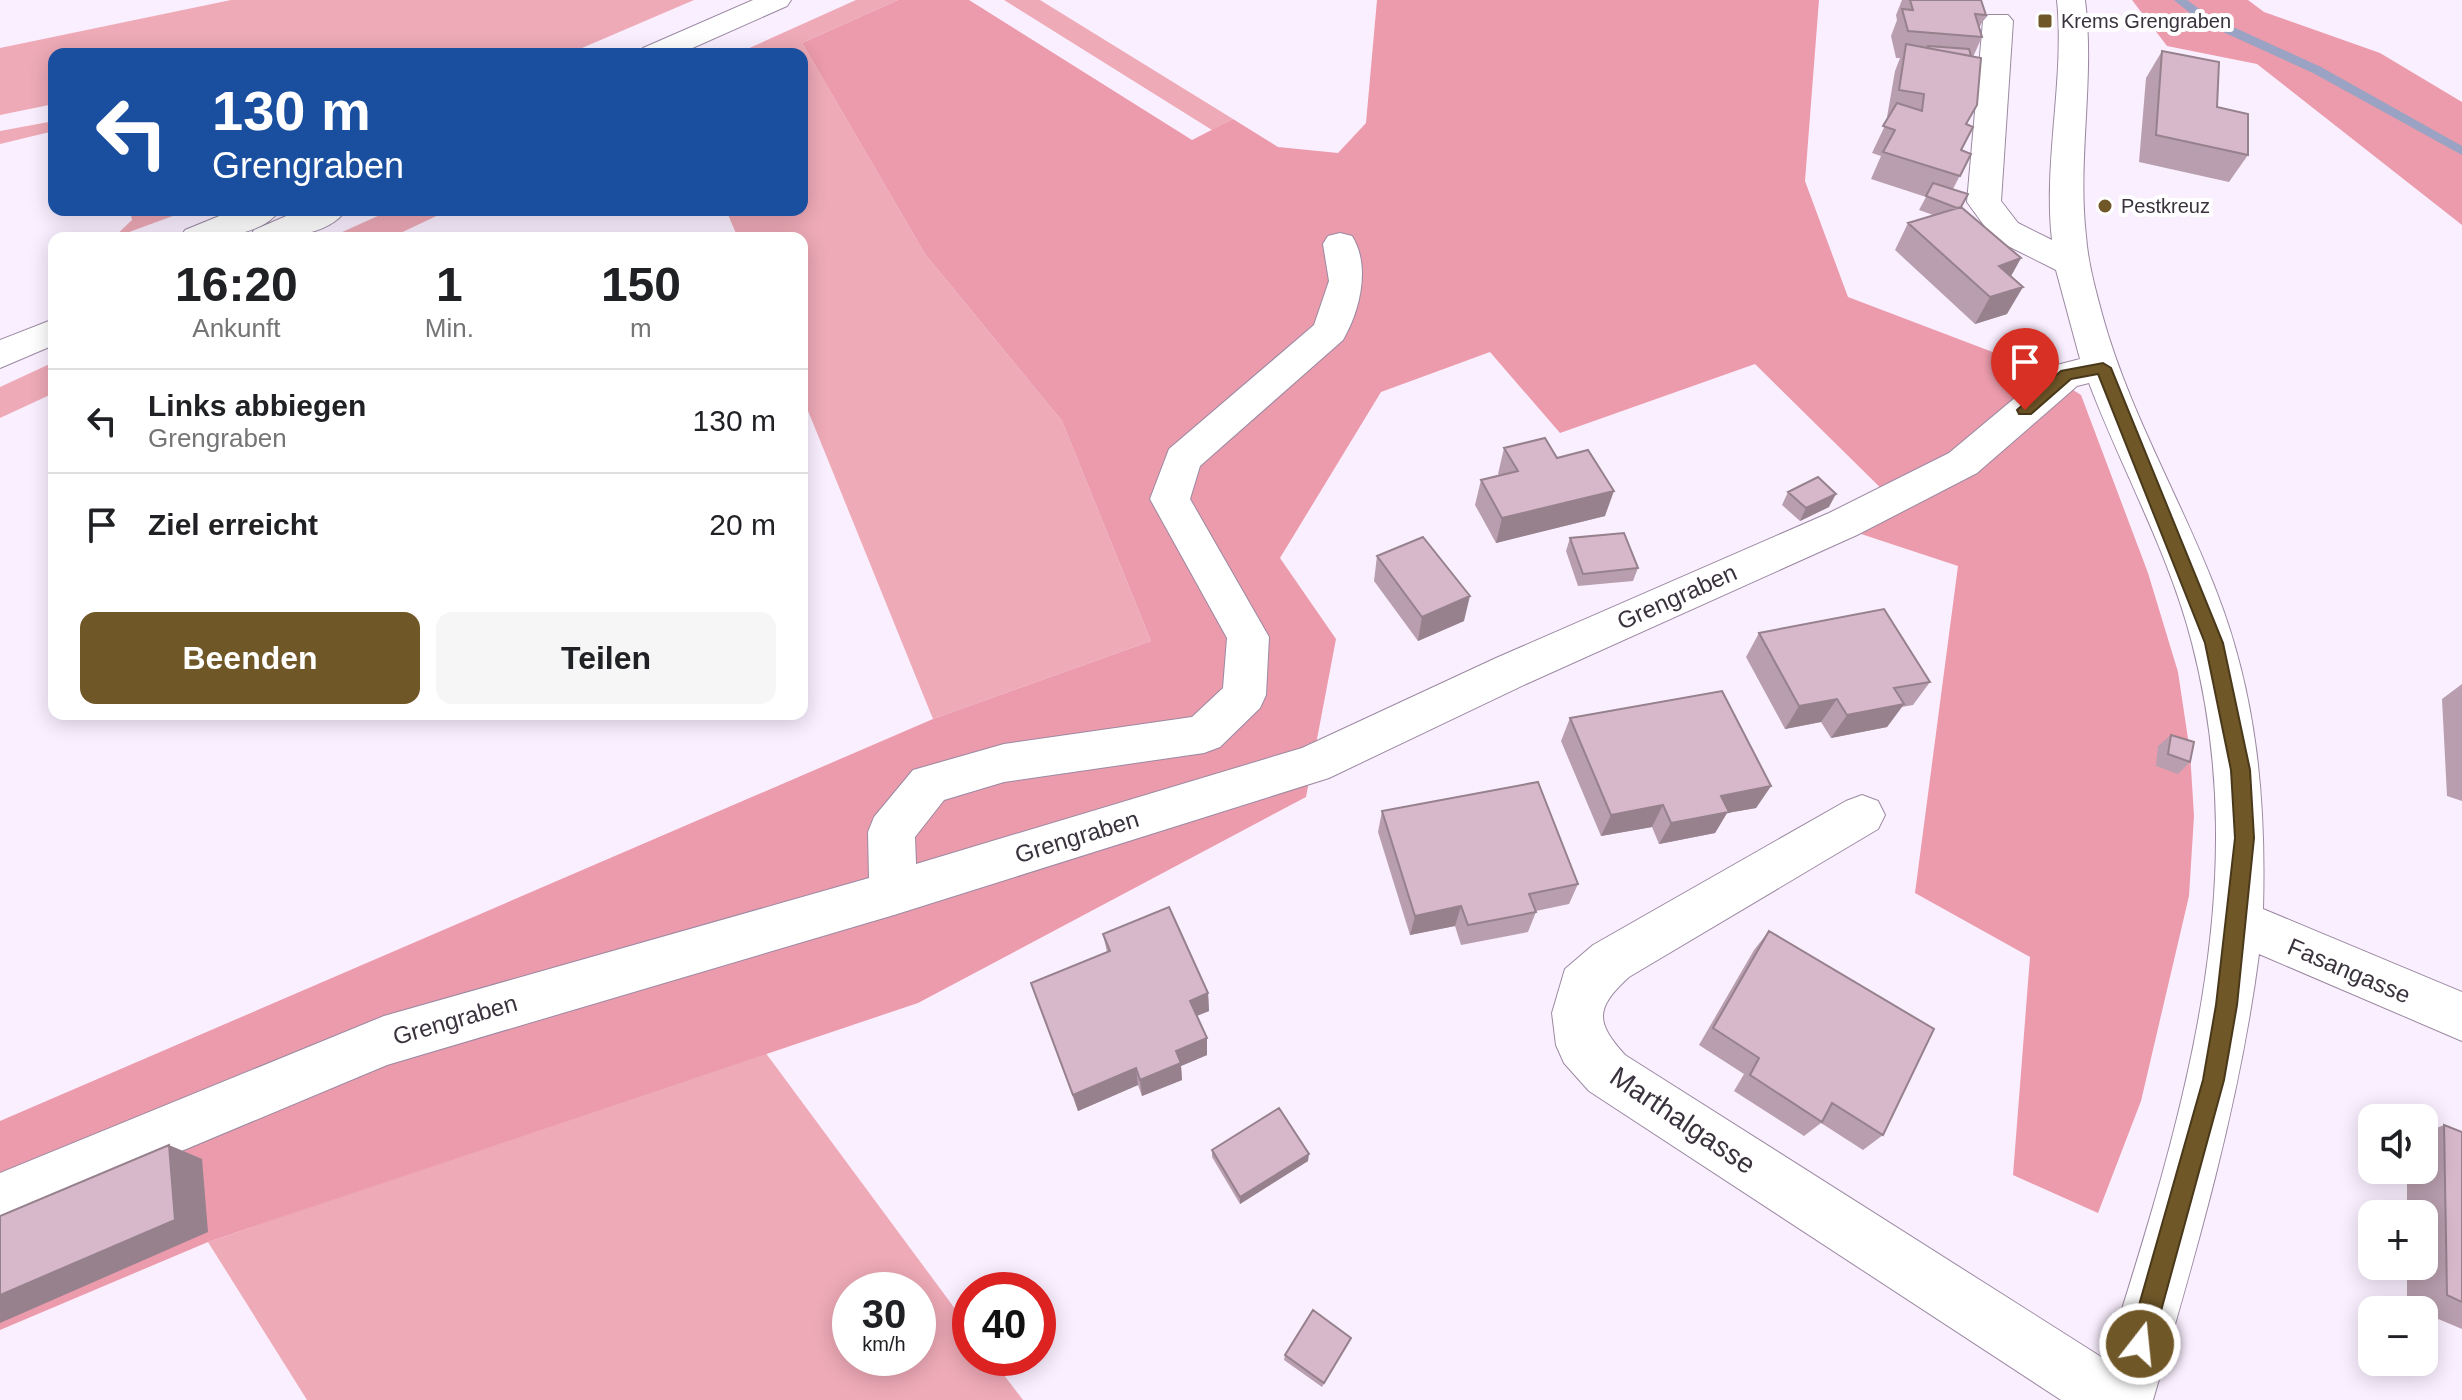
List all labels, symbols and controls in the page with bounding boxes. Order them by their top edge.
place label: Krems Grengraben [2061,10,2231,32]
marker: Krems Grengraben [2036,12,2054,30]
text: 130 m [212,79,371,142]
icon: left [80,80,184,184]
text: Grengraben [212,145,404,186]
place label: Pestkreuz [2121,195,2210,217]
marker: Pestkreuz [2096,197,2114,215]
text: 16:20 [175,258,298,311]
text: 1 [436,258,463,311]
text: 150 [601,258,681,311]
text: Ankunft [192,313,280,343]
text: Min. [425,313,474,343]
text: m [630,313,652,343]
pin [1991,328,2059,410]
icon: arrive [2003,340,2047,384]
text: Links abbiegen [148,389,366,422]
icon: left [80,399,124,443]
text: 130 m [693,404,776,437]
text: Grengraben [148,423,287,453]
icon: arrive [80,503,124,547]
text: Ziel erreicht [148,508,318,541]
text: 20 m [709,508,776,541]
street label: Grengraben [1613,558,1741,635]
button: Beenden [80,612,420,704]
button: Teilen [436,612,776,704]
street label: Grengraben [1012,805,1142,868]
street label: Fasangasse [2284,933,2415,1009]
street label: Grengraben [390,989,520,1050]
street label: Marthalgasse [1604,1061,1761,1180]
map controls [2358,1104,2438,1376]
button: sound [2358,1104,2438,1184]
button: + [2358,1200,2438,1280]
speed limit sign: 40 [952,1272,1056,1376]
text: 30 [862,1292,906,1336]
button: − [2358,1296,2438,1376]
position arrow [2098,1302,2182,1386]
text: km/h [862,1333,906,1355]

